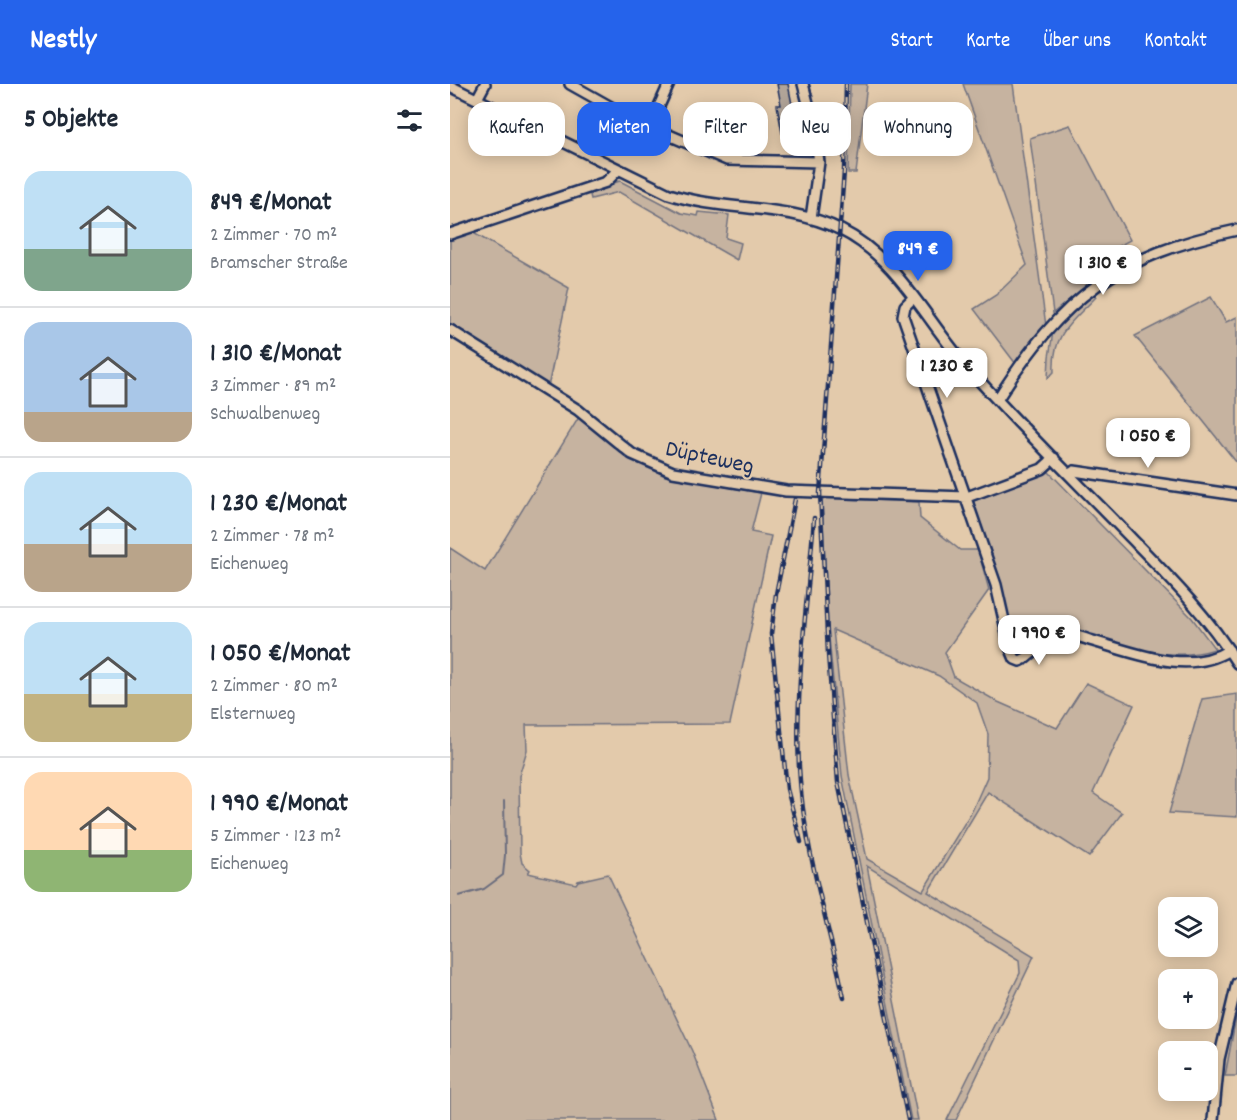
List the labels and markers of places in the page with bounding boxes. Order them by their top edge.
pin: 849 € [876,231,960,282]
pin: 1 310 € [1048,245,1158,296]
pin: 1 230 € [892,348,1002,399]
pin: 1 050 € [1093,418,1203,469]
pin: 1 990 € [984,615,1094,666]

